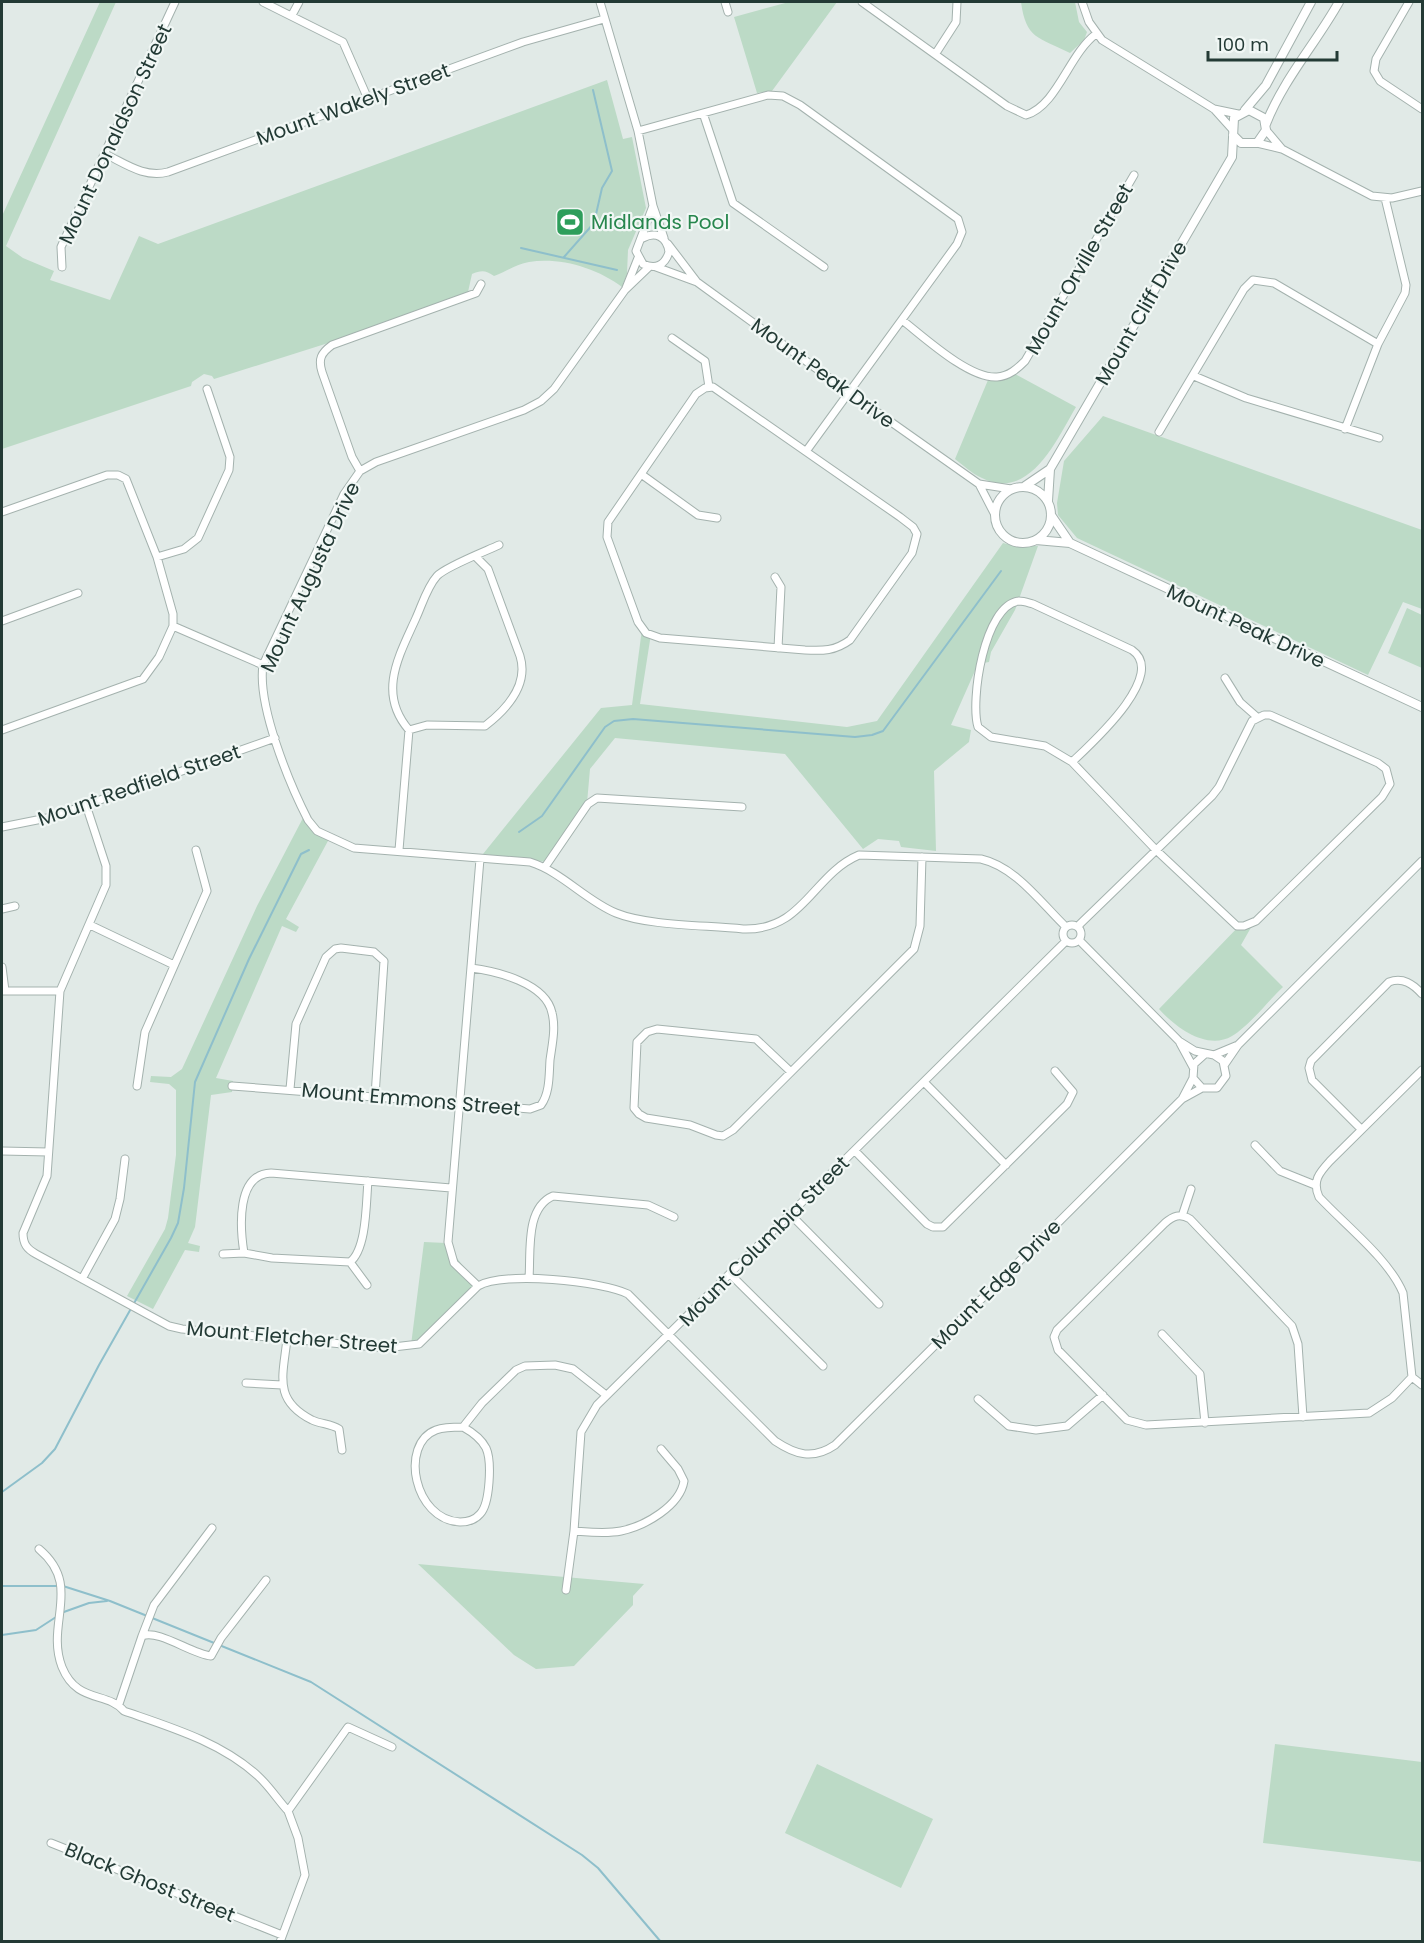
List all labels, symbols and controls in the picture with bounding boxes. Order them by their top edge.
street label: Mount Donaldson Street [52,19,178,249]
scale bar [1208,24,1337,62]
text: 100 m [1217,32,1269,57]
street label: Mount Wakely Street [252,56,454,152]
street label: Mount Orville Street [1018,178,1140,360]
sports icon: Midlands Pool [554,206,586,238]
place label: Midlands Pool [591,208,729,236]
street label: Mount Cliff Drive [1088,236,1194,390]
street label: Mount Peak Drive [745,311,901,435]
street label: Mount Augusta Drive [253,477,367,677]
street label: Mount Peak Drive [1162,577,1330,675]
street label: Mount Redfield Street [34,737,244,833]
street label: Mount Emmons Street [300,1075,522,1123]
street label: Mount Columbia Street [673,1150,855,1332]
street label: Mount Edge Drive [925,1213,1067,1355]
street label: Mount Fletcher Street [185,1314,399,1360]
street label: Black Ghost Street [61,1835,239,1929]

